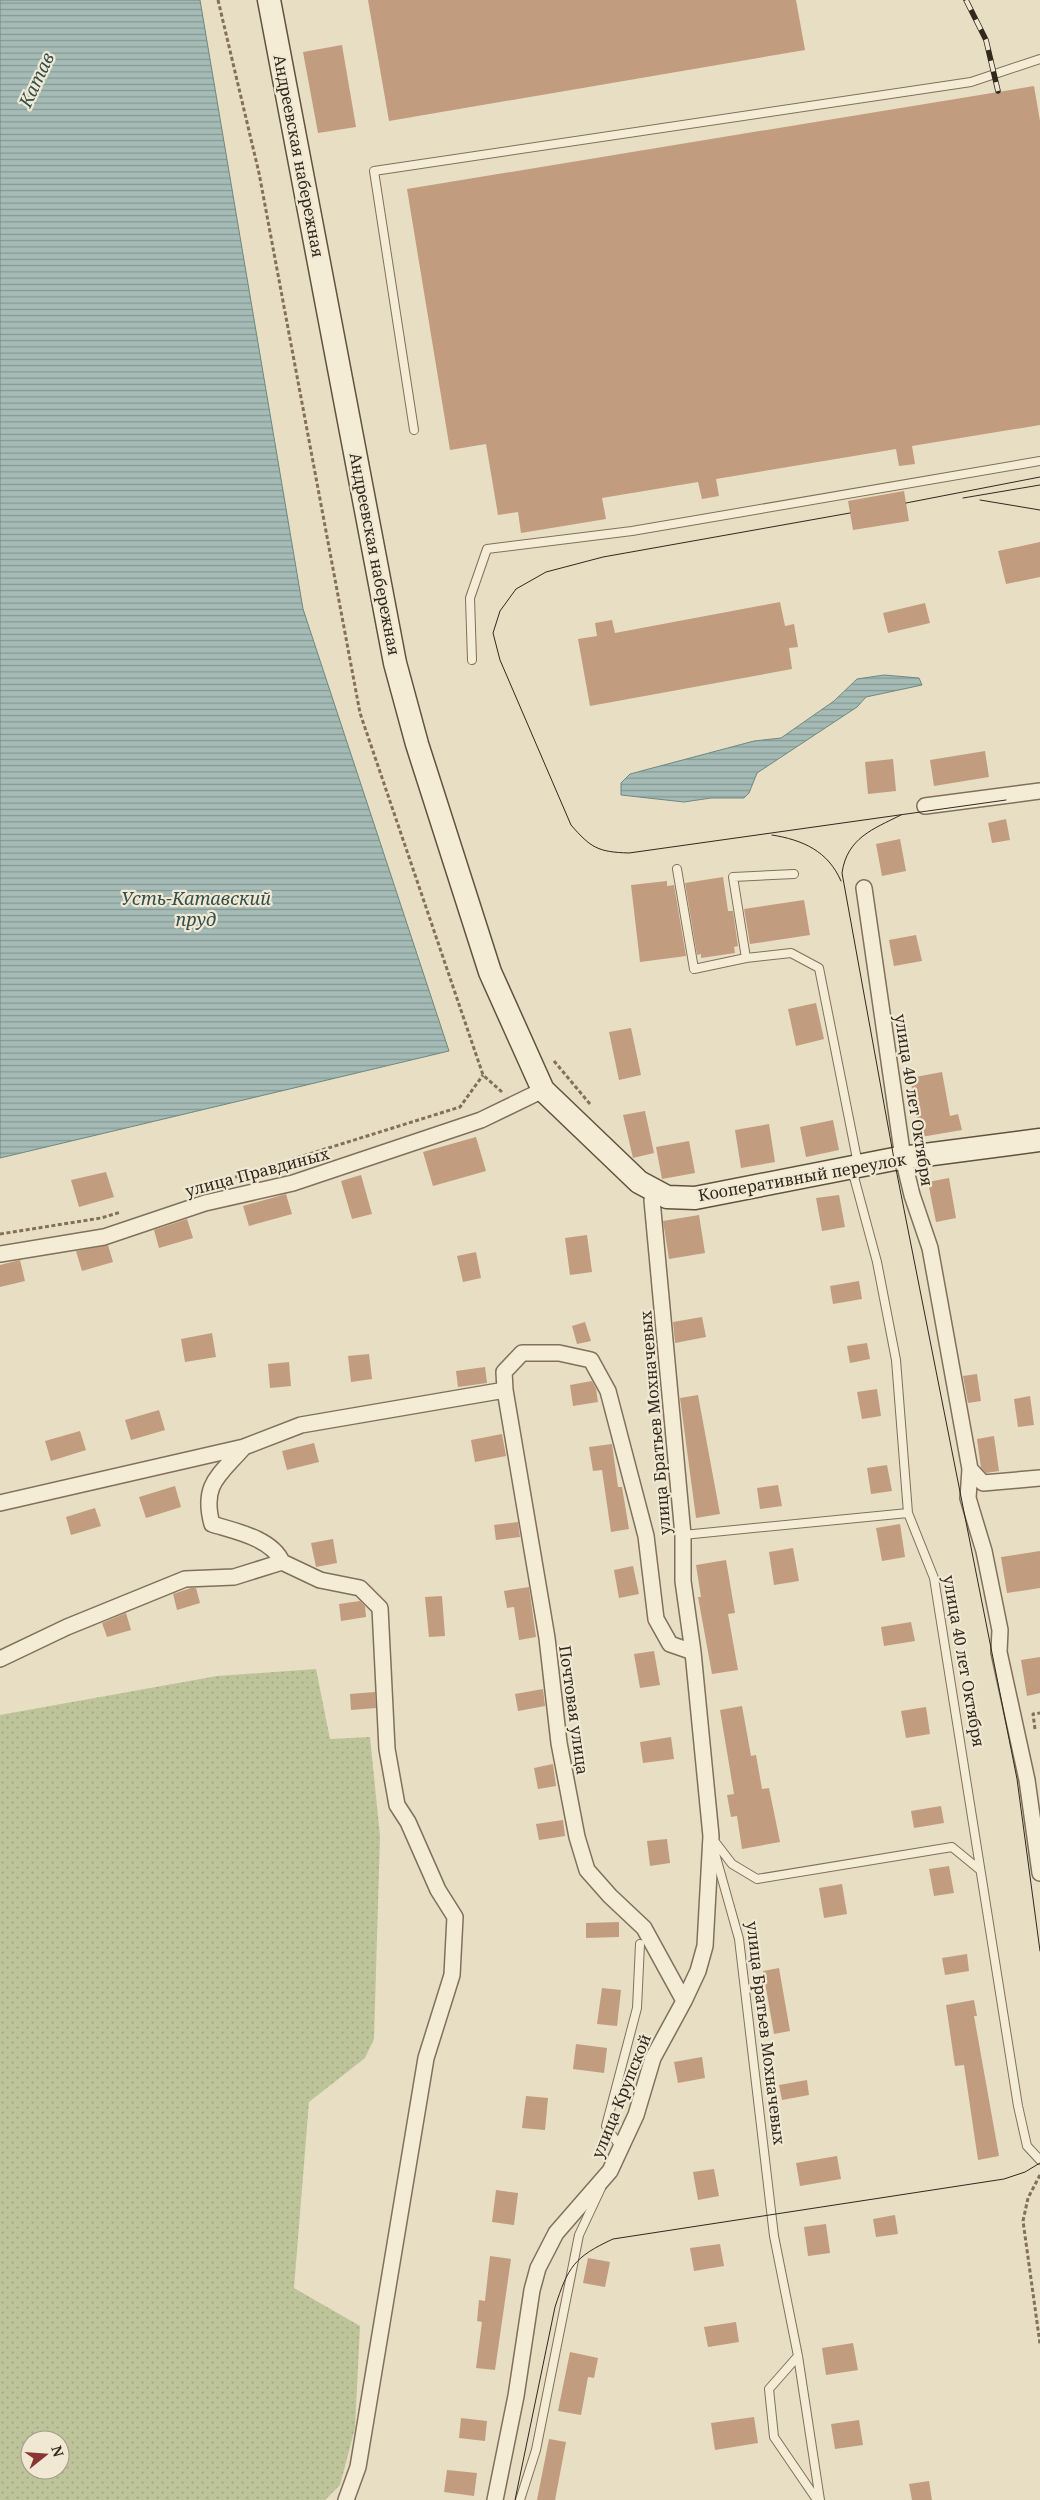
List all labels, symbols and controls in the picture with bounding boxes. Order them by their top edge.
water label: Катав [12,48,59,112]
street label: Андреевская набережная [269,53,329,259]
street label: Андреевская набережная [345,451,405,657]
water label: Усть-Катавский пруд [121,886,271,931]
street label: улица 40 лет Октября [890,1012,938,1188]
street label: улица Правдиных [183,1142,332,1202]
street label: Кооперативный переулок [696,1148,908,1206]
street label: улица Братьев Мохначевых [634,1309,676,1536]
street label: улица 40 лет Октября [938,1573,990,1749]
street label: Почтовая улица [554,1644,594,1776]
street label: улица Братьев Мохначевых [741,1920,791,2147]
street label: улица Крупской [586,2030,656,2161]
north arrow [20,2430,70,2480]
text: N [47,2443,69,2459]

